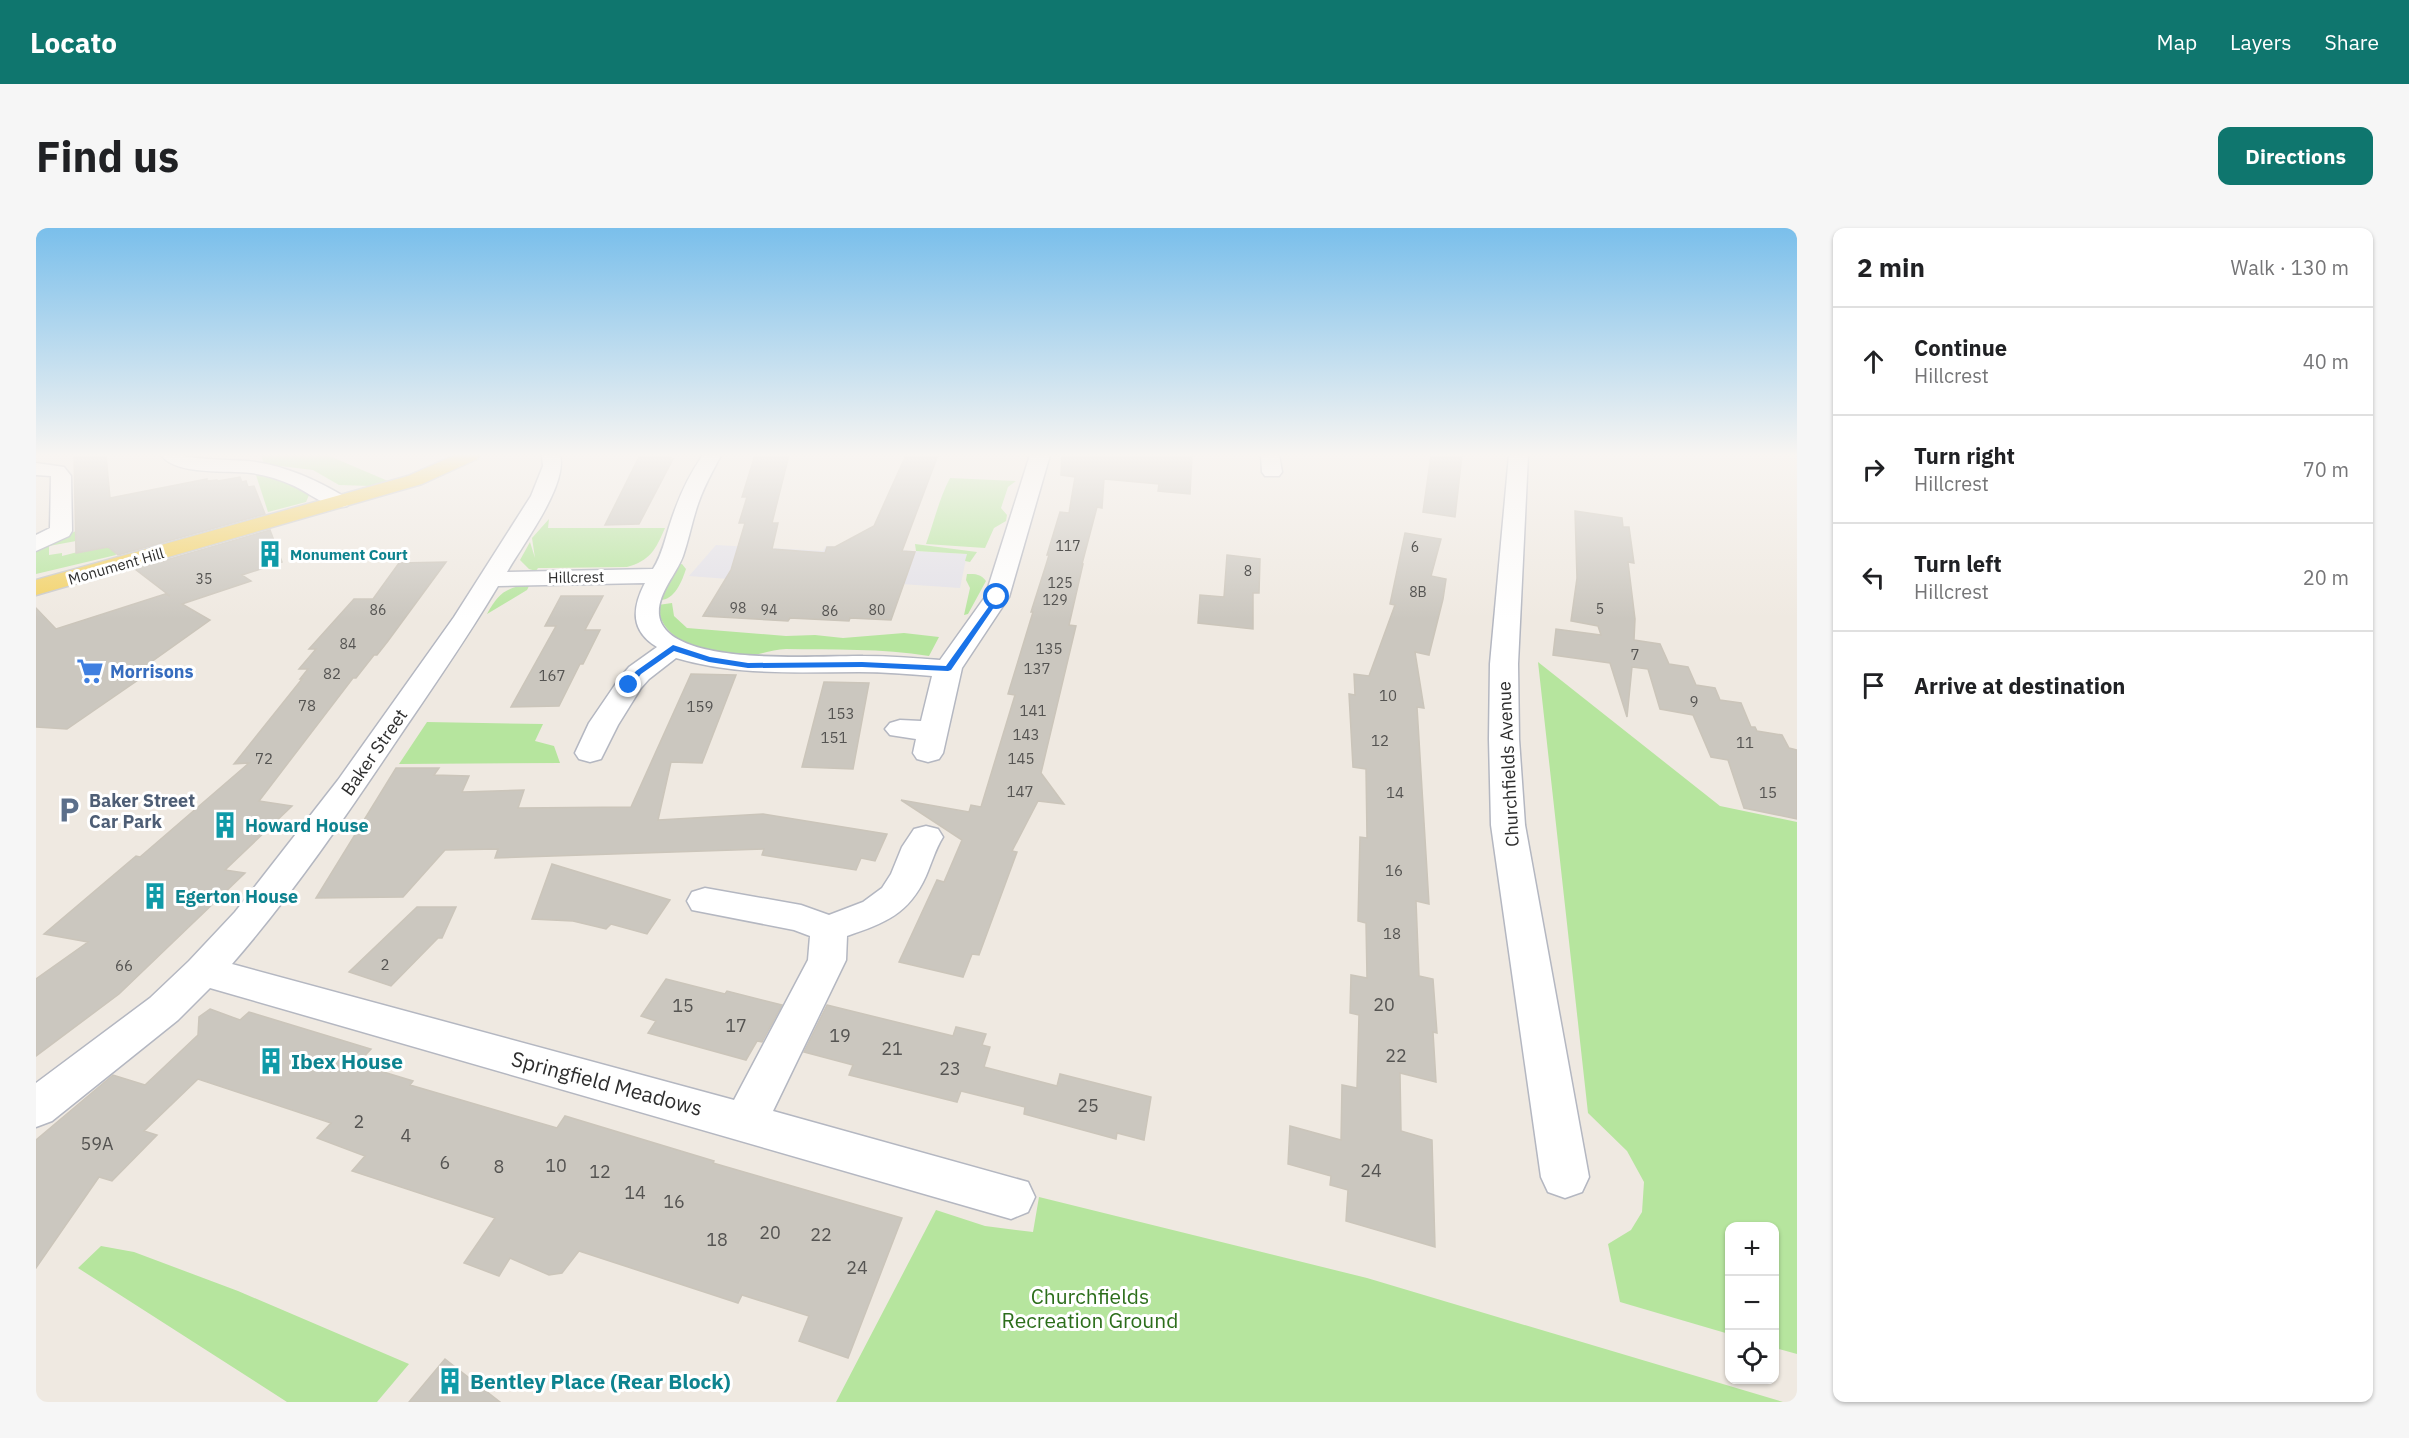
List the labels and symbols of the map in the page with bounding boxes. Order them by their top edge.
house number: 117 [1055,537,1081,555]
house number: 6 [1411,538,1419,556]
building icon: Monument Court [255,539,285,569]
street label: Monument Hill [66,543,166,589]
place label: Monument Court [290,545,408,564]
house number: 8 [1244,562,1252,580]
street label: Hillcrest [548,567,604,587]
house number: 35 [196,570,212,588]
house number: 125 [1047,574,1073,592]
route start [983,583,1009,609]
house number: 8B [1409,583,1427,601]
house number: 129 [1042,591,1068,609]
house number: 98 [730,599,746,617]
house number: 5 [1596,600,1604,618]
house number: 86 [370,601,386,619]
house number: 94 [761,601,777,619]
house number: 80 [869,601,885,619]
house number: 86 [822,602,838,620]
house number: 84 [340,635,356,653]
house number: 135 [1035,639,1063,658]
house number: 7 [1630,645,1640,664]
supermarket icon: Morrisons [75,656,105,686]
house number: 137 [1023,659,1051,678]
place label: Morrisons [110,660,194,683]
house number: 82 [323,664,341,683]
house number: 167 [538,666,566,685]
route end [615,671,641,697]
street label: Churchfields Avenue [1492,680,1524,847]
house number: 10 [1379,686,1397,705]
house number: 9 [1689,692,1699,711]
house number: 78 [298,696,316,715]
house number: 159 [686,697,714,716]
house number: 141 [1019,701,1047,720]
street label: Baker Street [336,704,412,800]
house number: 153 [827,704,855,723]
house number: 143 [1012,725,1040,744]
house number: 151 [820,728,848,747]
house number: 12 [1371,731,1389,750]
house number: 11 [1736,733,1754,752]
house number: 72 [255,749,273,768]
house number: 145 [1007,749,1035,768]
house number: 147 [1006,782,1034,801]
house number: 14 [1386,783,1404,802]
house number: 15 [1759,783,1777,802]
place label: Baker Street Car Park [89,789,195,833]
parking icon: Baker Street Car Park [54,795,84,825]
building icon: Howard House [210,810,240,840]
place label: Howard House [245,814,369,837]
house number: 16 [1385,861,1403,880]
building icon: Egerton House [140,881,170,911]
place label: Egerton House [175,885,298,908]
house number: 18 [1383,924,1401,943]
house number: 2 [380,955,390,974]
house number: 66 [115,956,133,975]
house number: 20 [1373,993,1395,1016]
house number: 15 [672,994,694,1017]
house number: 17 [725,1014,747,1037]
house number: 19 [829,1024,851,1047]
house number: 21 [881,1037,903,1060]
street label: Springfield Meadows [508,1044,706,1122]
house number: 22 [1385,1044,1407,1067]
building icon: Ibex House [256,1046,286,1076]
place label: Ibex House [291,1047,403,1075]
house number: 23 [939,1057,961,1080]
house number: 25 [1077,1094,1099,1117]
house number: 2 [354,1110,364,1133]
house number: 4 [401,1124,412,1147]
house number: 59A [80,1132,114,1155]
house number: 6 [440,1151,450,1174]
house number: 10 [545,1154,567,1177]
house number: 8 [494,1155,504,1178]
house number: 24 [1360,1159,1382,1182]
house number: 12 [589,1160,611,1183]
house number: 14 [624,1181,646,1204]
house number: 16 [663,1190,685,1213]
house number: 20 [759,1221,781,1244]
house number: 22 [810,1223,832,1246]
house number: 18 [706,1228,728,1251]
house number: 24 [846,1256,868,1279]
park label: Churchfields Recreation Ground [1002,1282,1178,1334]
building icon: Bentley Place (Rear Block) [435,1366,465,1396]
place label: Bentley Place (Rear Block) [470,1367,731,1395]

